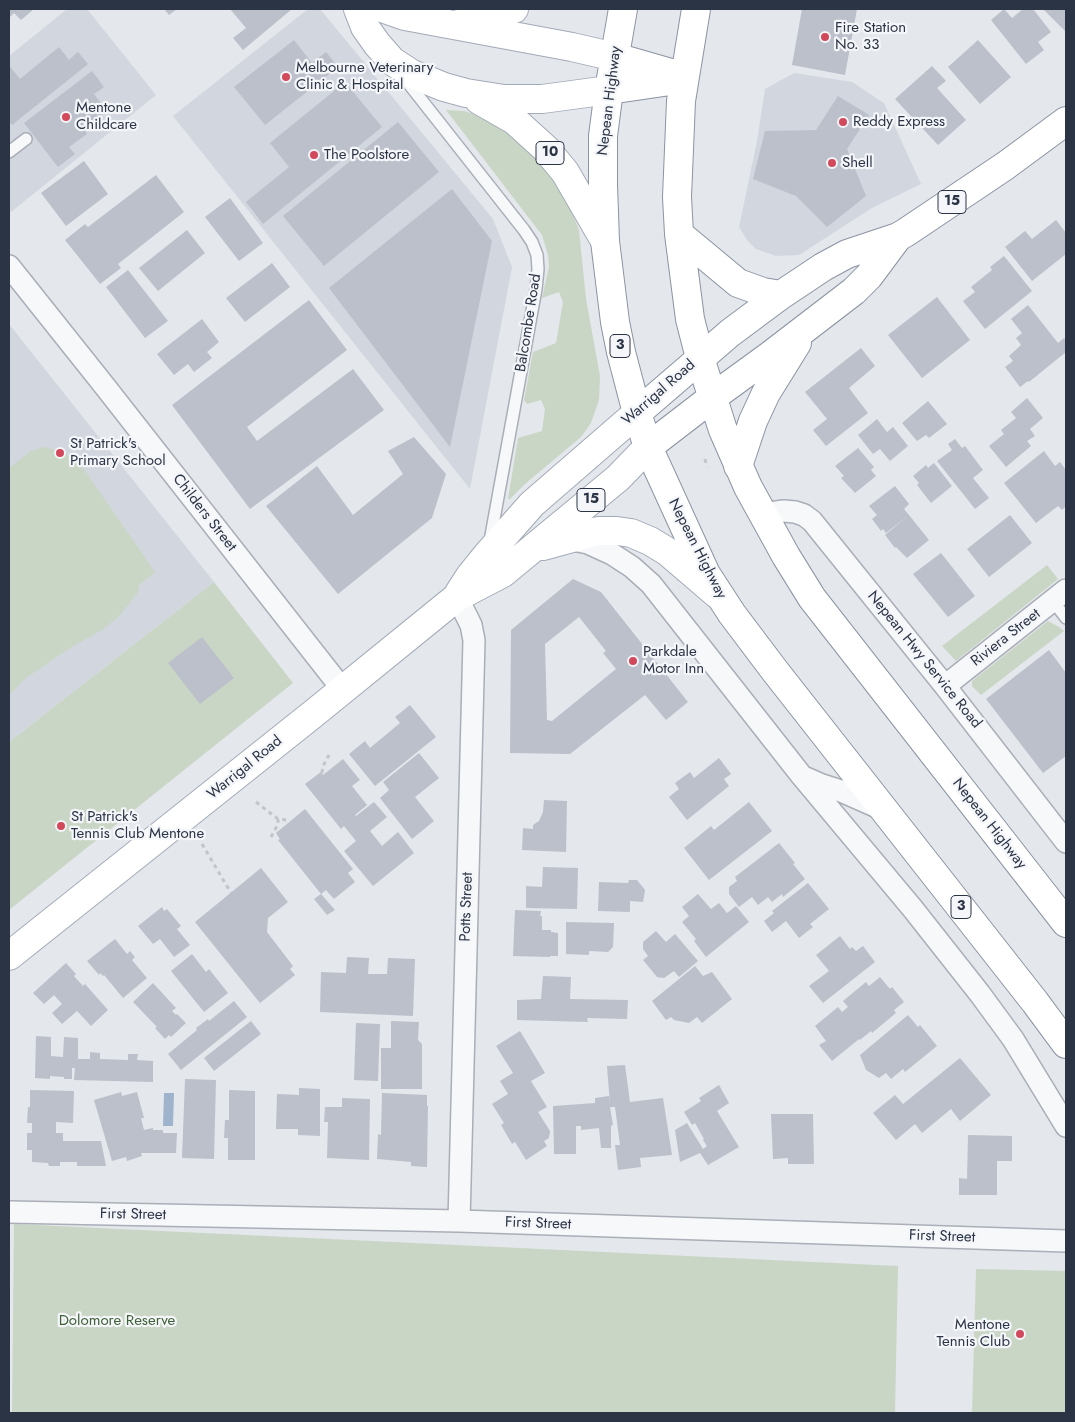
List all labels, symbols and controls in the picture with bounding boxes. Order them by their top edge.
place label: Fire Station No. 33 [835,19,906,54]
marker: Fire Station No. 33 [819,31,831,43]
street label: Nepean Highway [594,45,626,157]
place label: Melbourne Veterinary Clinic & Hospital [296,59,433,94]
marker: Melbourne Veterinary Clinic & Hospital [280,71,292,83]
place label: Mentone Childcare [76,99,137,134]
marker: Mentone Childcare [60,111,72,123]
place label: Reddy Express [853,113,945,131]
marker: Reddy Express [837,116,849,128]
road number: 10 [536,142,564,164]
place label: The Poolstore [324,146,409,164]
marker: The Poolstore [308,149,320,161]
place label: Shell [842,154,873,172]
marker: Shell [826,157,838,169]
road number: 15 [938,190,966,213]
street label: Balcombe Road [512,273,546,373]
road number: 3 [610,334,630,358]
street label: Warrigal Road [619,356,699,430]
place label: St Patrick's Primary School [70,435,166,470]
marker: St Patrick's Primary School [54,447,66,459]
street label: Childers Street [168,471,240,555]
road number: 15 [577,488,605,512]
street label: Nepean Highway [664,496,730,602]
street label: Nepean Hwy Service Road [863,588,985,732]
street label: Riviera Street [968,605,1044,671]
place label: Parkdale Motor Inn [643,643,704,678]
marker: Parkdale Motor Inn [627,655,639,667]
street label: Warrigal Road [204,732,286,804]
street label: Nepean Highway [948,775,1030,873]
place label: St Patrick's Tennis Club Mentone [71,808,204,843]
marker: St Patrick's Tennis Club Mentone [55,820,67,832]
street label: Potts Street [457,872,477,942]
road number: 3 [951,896,971,919]
street label: First Street [100,1205,166,1225]
street label: First Street [504,1214,572,1234]
street label: First Street [908,1227,976,1247]
park label: Dolomore Reserve [59,1312,175,1330]
place label: Mentone Tennis Club [936,1316,1010,1351]
marker: Mentone Tennis Club [1014,1328,1026,1340]

